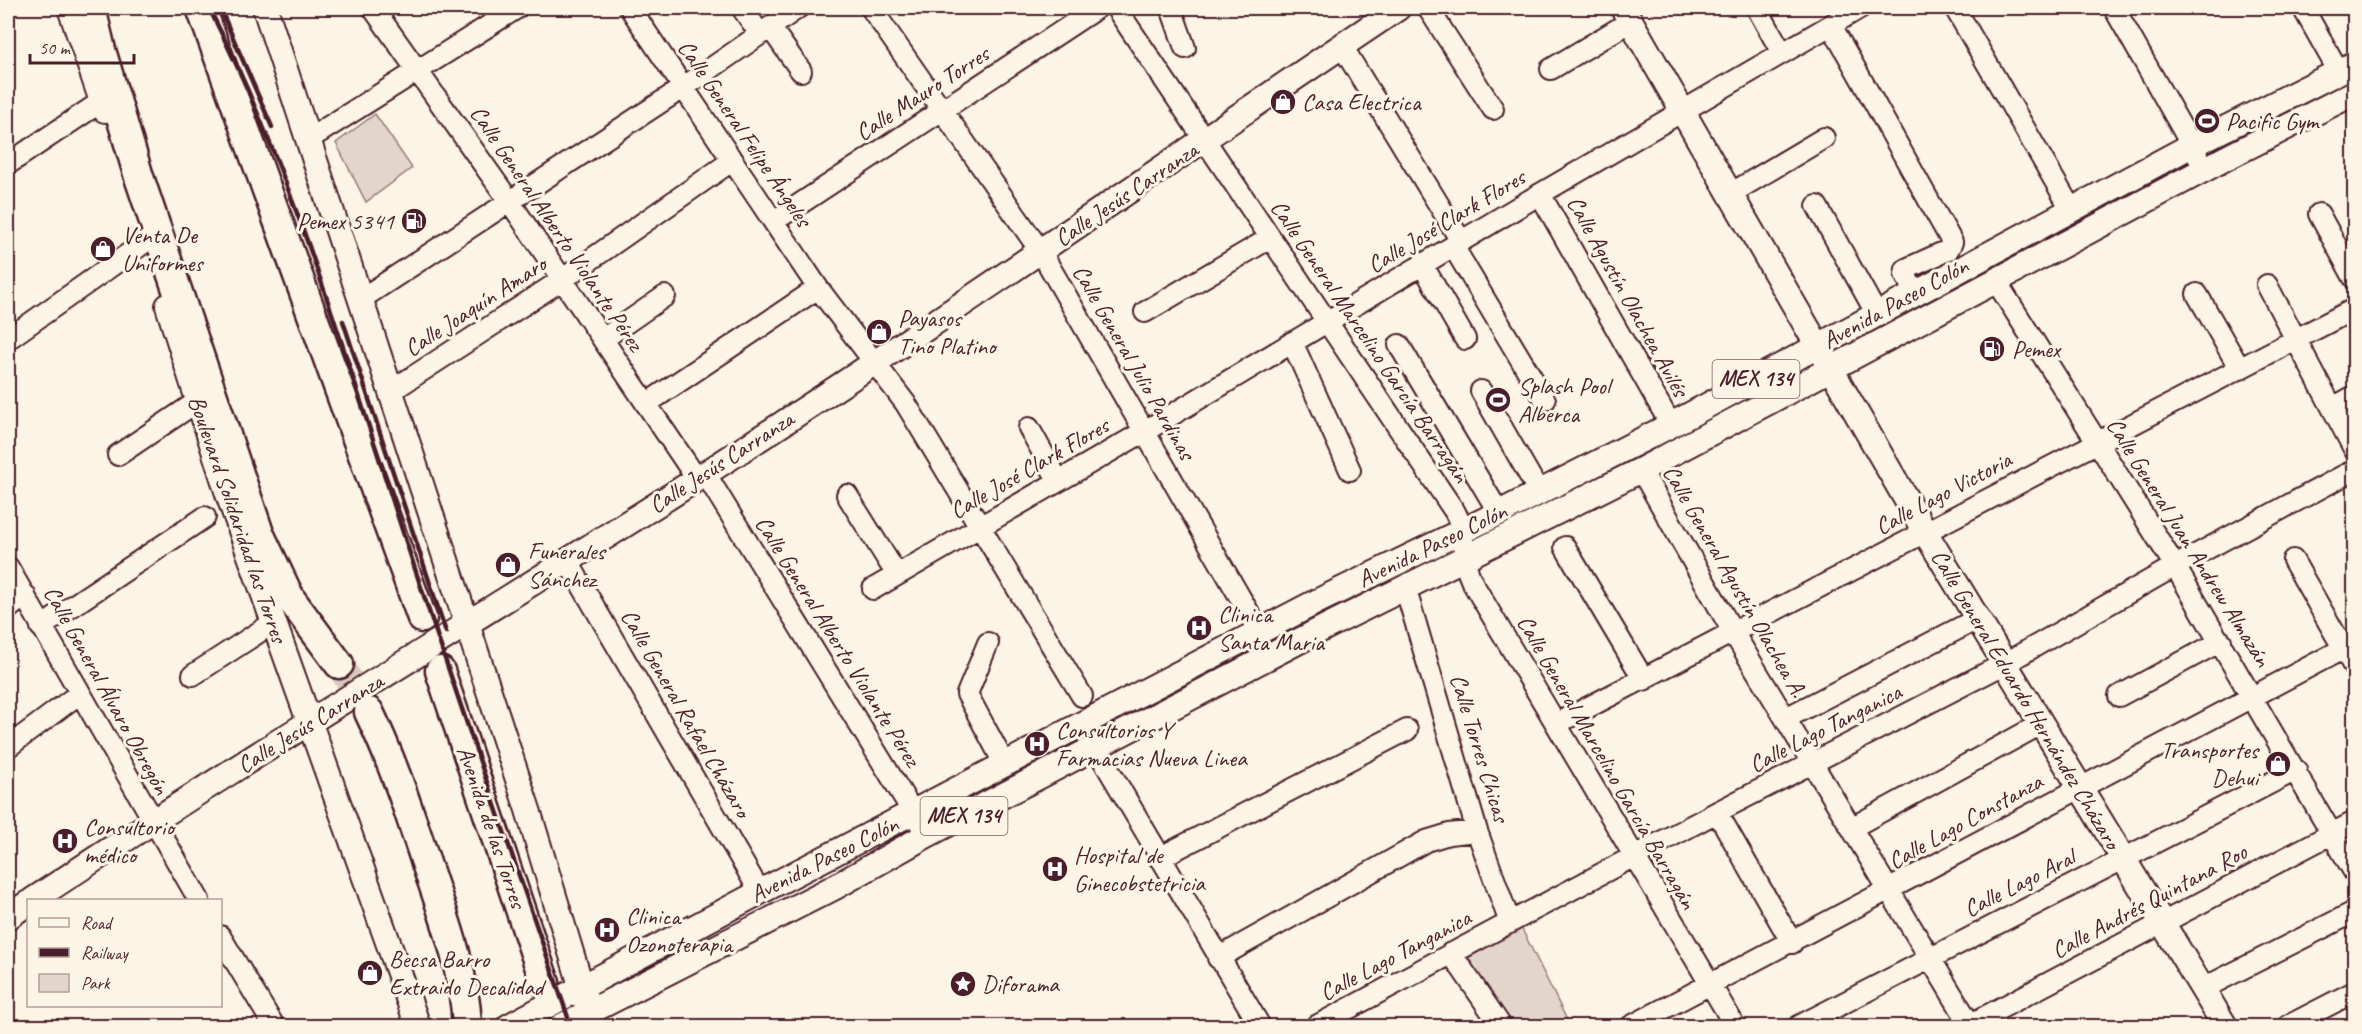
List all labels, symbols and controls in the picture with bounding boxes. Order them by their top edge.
scale bar [30,27,134,65]
street label: Calle General Felipe Ángeles [671,34,820,235]
text: 50 m [39,37,72,59]
street label: Calle Mauro Torres [850,38,996,147]
shop icon: Casa Electrica [1268,87,1298,117]
place label: Casa Electrica [1302,87,1422,117]
street label: Calle General Alberto Violante Pérez [464,99,652,359]
sports icon: Pacific Gym [2192,106,2222,136]
place label: Pacific Gym [2226,106,2321,136]
street label: Calle Jesús Carranza [1049,134,1205,253]
street label: Calle José Clark Flores [1362,161,1532,280]
street label: Calle Agustín Olachea Avilés [1560,190,1697,404]
street label: Calle General Marcelino García Barragán [1264,194,1477,489]
place label: Pemex 5341 [297,206,395,236]
fuel station icon: Pemex 5341 [399,206,429,236]
place label: Venta De Uniformes [122,220,204,278]
shop icon: Venta De Uniformes [88,234,118,264]
street label: Calle Joaquín Amaro [398,248,554,363]
street label: Avenida Paseo Colón [1817,250,1974,355]
street label: Calle General Julio Pardinas [1066,259,1203,467]
place label: Payasos Tino Platino [898,303,998,361]
shop icon: Payasos Tino Platino [864,317,894,347]
fuel station icon: Pemex [1977,334,2007,364]
place label: Pemex [2012,334,2062,364]
road number: MEX 134 [1712,360,1800,398]
place label: Splash Pool Alberca [1518,371,1614,429]
sports icon: Splash Pool Alberca [1483,385,1513,415]
street label: Boulevard Solidaridad las Torres [182,391,295,648]
street label: Calle Jesús Carranza [643,403,801,520]
street label: Calle José Clark Flores [944,409,1115,526]
street label: Calle General Juan Andrew Almazán [2100,412,2279,673]
street label: Calle Lago Victoria [1870,444,2018,542]
street label: Calle General Agustín Olachea A. [1656,459,1814,703]
street label: Avenida Paseo Colón [1352,495,1513,594]
street label: Calle General Alberto Violante Pérez [748,510,929,774]
place label: Funerales Sánchez [528,536,607,594]
street label: Calle General Eduardo Hernández Cházaro [1924,544,2129,857]
shop icon: Funerales Sánchez [493,550,523,580]
street label: Calle General Álvaro Obregón [37,580,177,801]
place label: Clinica Santa Maria [1218,599,1325,657]
street label: Calle General Rafael Cházaro [614,604,759,825]
street label: Calle General Marcelino García Barragán [1510,610,1704,915]
hospital icon: Clinica Santa Maria [1184,613,1214,643]
street label: Calle Jesús Carranza [231,665,390,780]
street label: Calle Torres Chicas [1443,670,1517,827]
street label: Calle Lago Tanganica [1744,676,1908,779]
place label: Consultorios Y Farmacias Nueva Linea [1056,715,1248,773]
hospital icon: Consultorios Y Farmacias Nueva Linea [1022,729,1052,759]
place label: Transportes Dehui [2161,735,2262,793]
street label: Avenida de las Torres [450,742,534,914]
shop icon: Transportes Dehui [2263,749,2293,779]
street label: Calle Lago Constanza [1882,765,2049,876]
road number: MEX 134 [920,797,1008,835]
street label: Avenida Paseo Colón [745,808,904,909]
place label: Consultorio médico [84,812,176,870]
hospital icon: Consultorio médico [50,826,80,856]
street label: Calle Andrés Quintana Roo [2046,836,2253,965]
place label: Hospital de Ginecobstetricia [1074,840,1206,898]
street label: Calle Lago Aral [1958,840,2083,924]
hospital icon: Hospital de Ginecobstetricia [1040,854,1070,884]
legend [27,899,222,1007]
place label: Clinica Ozonoterapia [626,901,734,959]
street label: Calle Lago Tanganica [1314,902,1477,1007]
text: Road [81,912,114,934]
hospital icon: Clinica Ozonoterapia [592,915,622,945]
text: Railway [81,942,129,964]
place label: Becsa Barro Extraido Decalidad [389,944,547,1002]
shop icon: Becsa Barro Extraido Decalidad [355,958,385,988]
place icon: Diforama [948,969,978,999]
place label: Diforama [982,969,1060,999]
text: Park [81,972,111,994]

